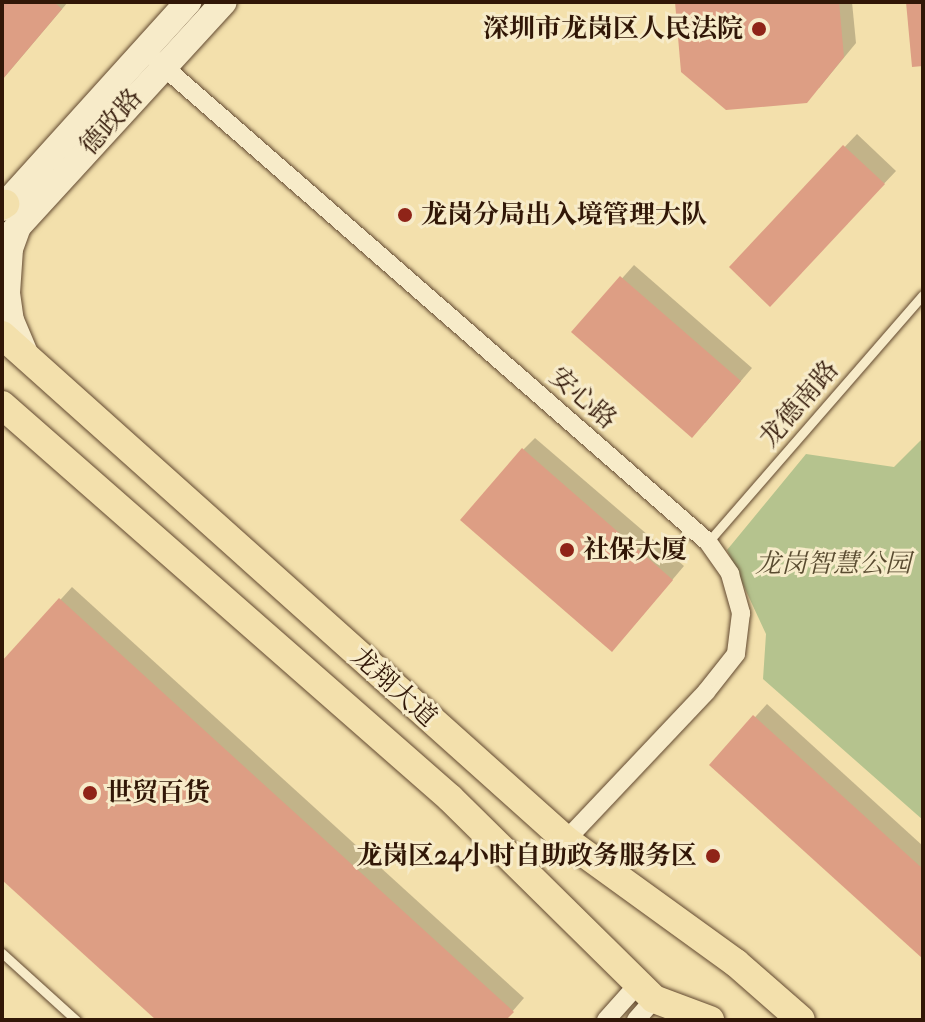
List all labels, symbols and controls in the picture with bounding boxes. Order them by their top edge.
place label: 深圳市龙岗区人民法院 [483,13,743,45]
marker: 深圳市龙岗区人民法院 [750,20,768,38]
street label: 德政路 [73,83,149,161]
place label: 龙岗分局出入境管理大队 [421,199,707,231]
marker: 龙岗分局出入境管理大队 [396,206,414,224]
street label: 龙德南路 [753,355,845,453]
street label: 安心路 [543,361,623,435]
place label: 社保大厦 [583,534,687,566]
marker: 社保大厦 [558,541,576,559]
park label: 龙岗智慧公园 [755,548,911,580]
street label: 龙翔大道 [345,641,443,733]
place label: 世贸百货 [106,777,210,809]
marker: 世贸百货 [81,784,99,802]
place label: 龙岗区24小时自助政务服务区 [356,840,697,872]
marker: 龙岗区24小时自助政务服务区 [704,847,722,865]

